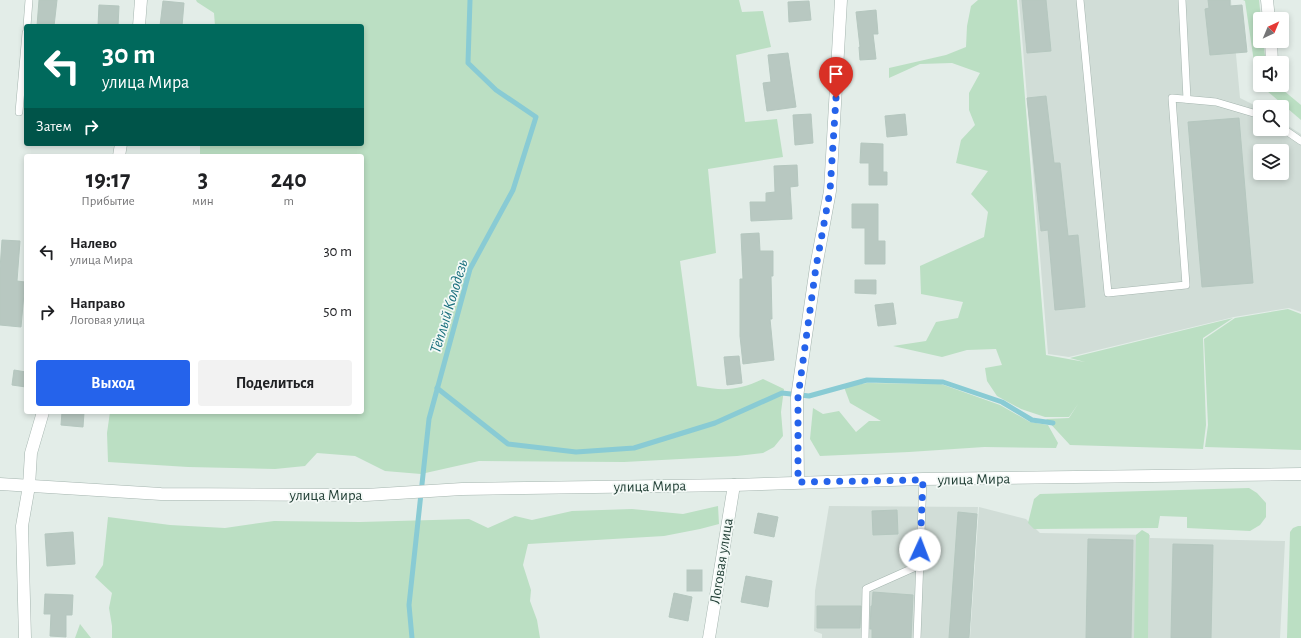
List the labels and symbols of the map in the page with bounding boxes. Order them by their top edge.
north arrow [1253,12,1289,48]
pin [819,57,853,98]
water label: Тёплый Колодезь [427,257,471,355]
street label: улица Мира [937,471,1011,488]
street label: улица Мира [613,478,687,495]
street label: улица Мира [289,488,363,503]
street label: Логовая улица [707,517,736,605]
position arrow [899,529,941,571]

